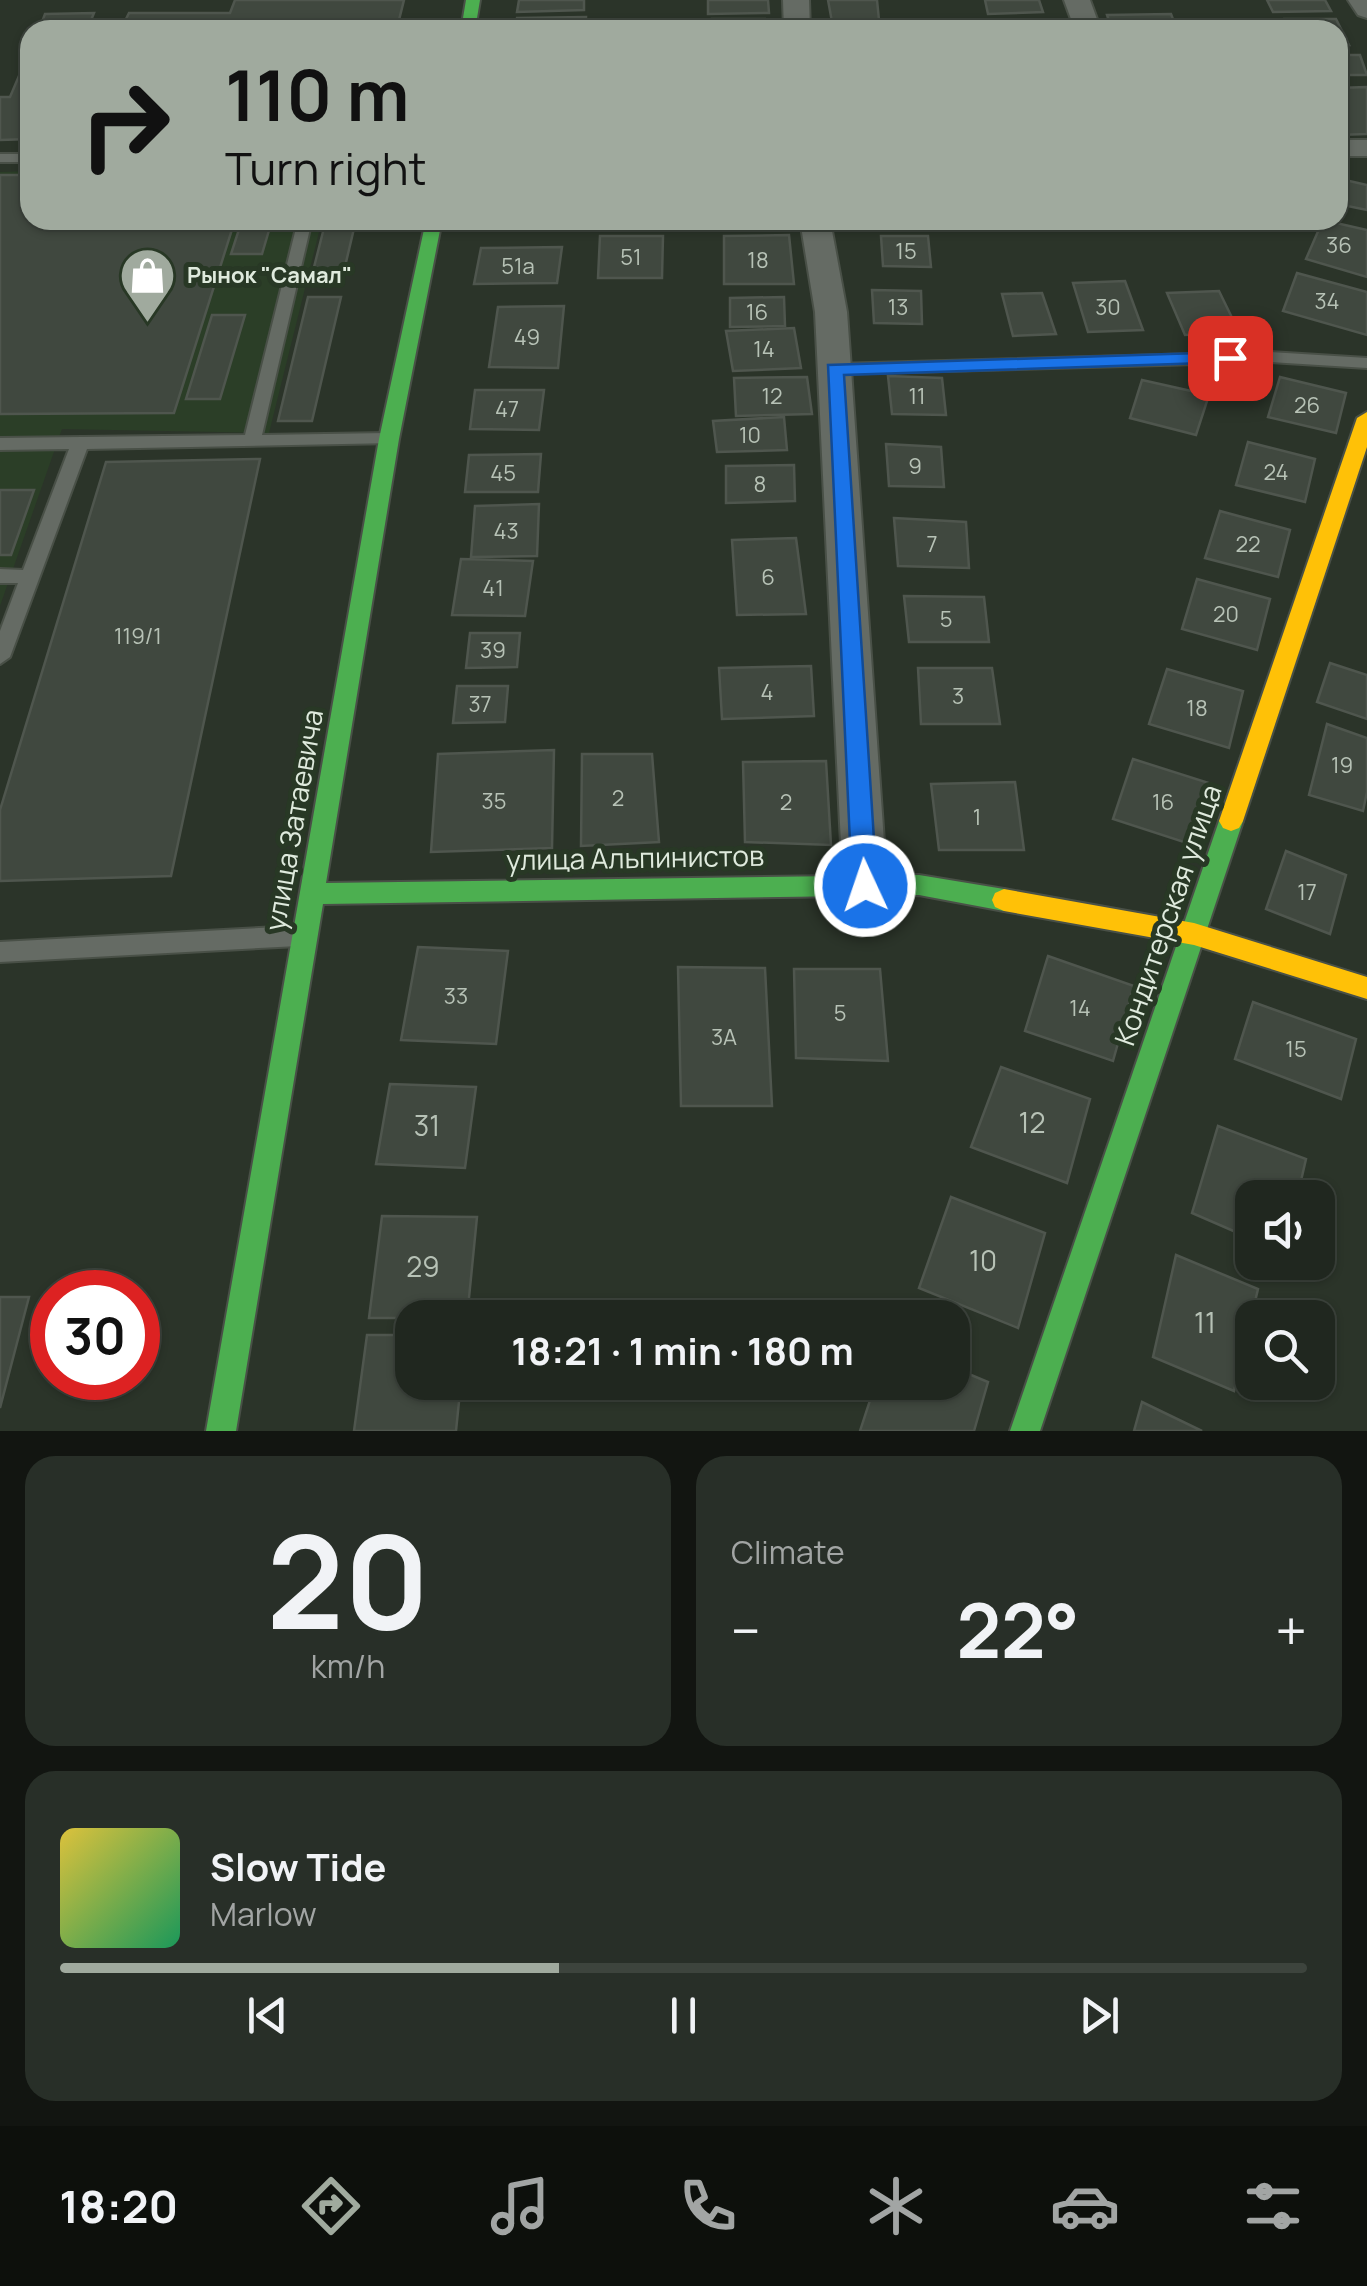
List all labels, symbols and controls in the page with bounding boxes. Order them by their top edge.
text: 110 m [225,46,409,142]
icon: right [60,60,190,190]
text: Turn right [225,137,426,199]
house number: 36 [1326,230,1352,260]
house number: 15 [895,236,917,266]
house number: 51 [620,242,642,272]
shop icon: Рынок "Самал" [118,245,178,324]
house number: 18 [747,245,769,275]
house number: 51а [501,251,535,281]
place label: Рынок "Самал" [187,260,352,290]
house number: 34 [1314,286,1340,316]
house number: 13 [888,292,908,322]
house number: 30 [1095,292,1121,322]
house number: 16 [746,297,768,327]
pin [1188,316,1273,401]
house number: 49 [514,322,540,352]
icon: arrive [1203,331,1258,386]
house number: 14 [753,334,775,364]
house number: 12 [761,381,783,411]
house number: 11 [908,381,926,411]
house number: 26 [1294,390,1320,420]
house number: 47 [495,394,519,424]
house number: 10 [739,420,761,450]
house number: 9 [908,451,922,481]
house number: 24 [1263,457,1289,487]
house number: 45 [490,458,516,488]
house number: 8 [754,469,766,499]
house number: 43 [493,516,519,546]
house number: 7 [926,529,938,559]
house number: 22 [1235,529,1261,559]
house number: 6 [761,562,775,592]
house number: 41 [482,573,504,603]
house number: 20 [1213,599,1239,629]
house number: 5 [940,604,952,634]
house number: 119/1 [114,621,162,651]
house number: 39 [480,635,506,665]
house number: 4 [761,677,773,707]
house number: 3 [952,681,964,711]
house number: 37 [468,689,492,719]
house number: 18 [1186,693,1208,723]
street label: улица Затаевича [255,706,331,934]
house number: 19 [1331,750,1353,780]
street label: Кондитерская улица [1105,779,1230,1050]
house number: 2 [612,783,624,813]
house number: 35 [482,786,506,816]
house number: 2 [780,787,792,817]
house number: 16 [1152,787,1174,817]
house number: 1 [973,802,981,832]
position arrow [813,834,917,938]
street label: улица Альпинистов [506,836,764,878]
house number: 17 [1297,877,1317,907]
house number: 33 [444,981,468,1011]
house number: 14 [1069,993,1091,1023]
house number: 5 [834,998,846,1028]
house number: 3А [711,1022,737,1052]
house number: 15 [1285,1034,1307,1064]
house number: 12 [1019,1103,1045,1141]
house number: 31 [414,1106,440,1144]
map controls [1235,1180,1335,1400]
button: sound [1235,1180,1335,1280]
house number: 10 [969,1241,997,1279]
house number: 29 [406,1247,440,1285]
speed limit sign: 30 [30,1270,160,1400]
button: search [1235,1300,1335,1400]
house number: 11 [1194,1303,1216,1341]
text: 18:21 · 1 min · 180 m [511,1324,854,1376]
text: 20 [267,1490,429,1668]
text: Climate [731,1530,845,1574]
text: 22° [956,1578,1080,1681]
text: − [731,1592,761,1668]
text: + [1275,1592,1307,1668]
text: km/h [311,1644,385,1688]
text: Slow Tide [210,1840,387,1892]
text: Marlow [210,1892,317,1936]
icon: previous [240,1988,295,2043]
icon: pause [656,1988,711,2043]
icon: next [1072,1988,1127,2043]
icon: directions [296,2171,366,2241]
icon: music [485,2171,555,2241]
icon: phone [673,2171,743,2241]
icon: climate [861,2171,931,2241]
icon: car [1050,2171,1120,2241]
icon: filters [1238,2171,1308,2241]
text: 18:20 [59,2175,178,2237]

